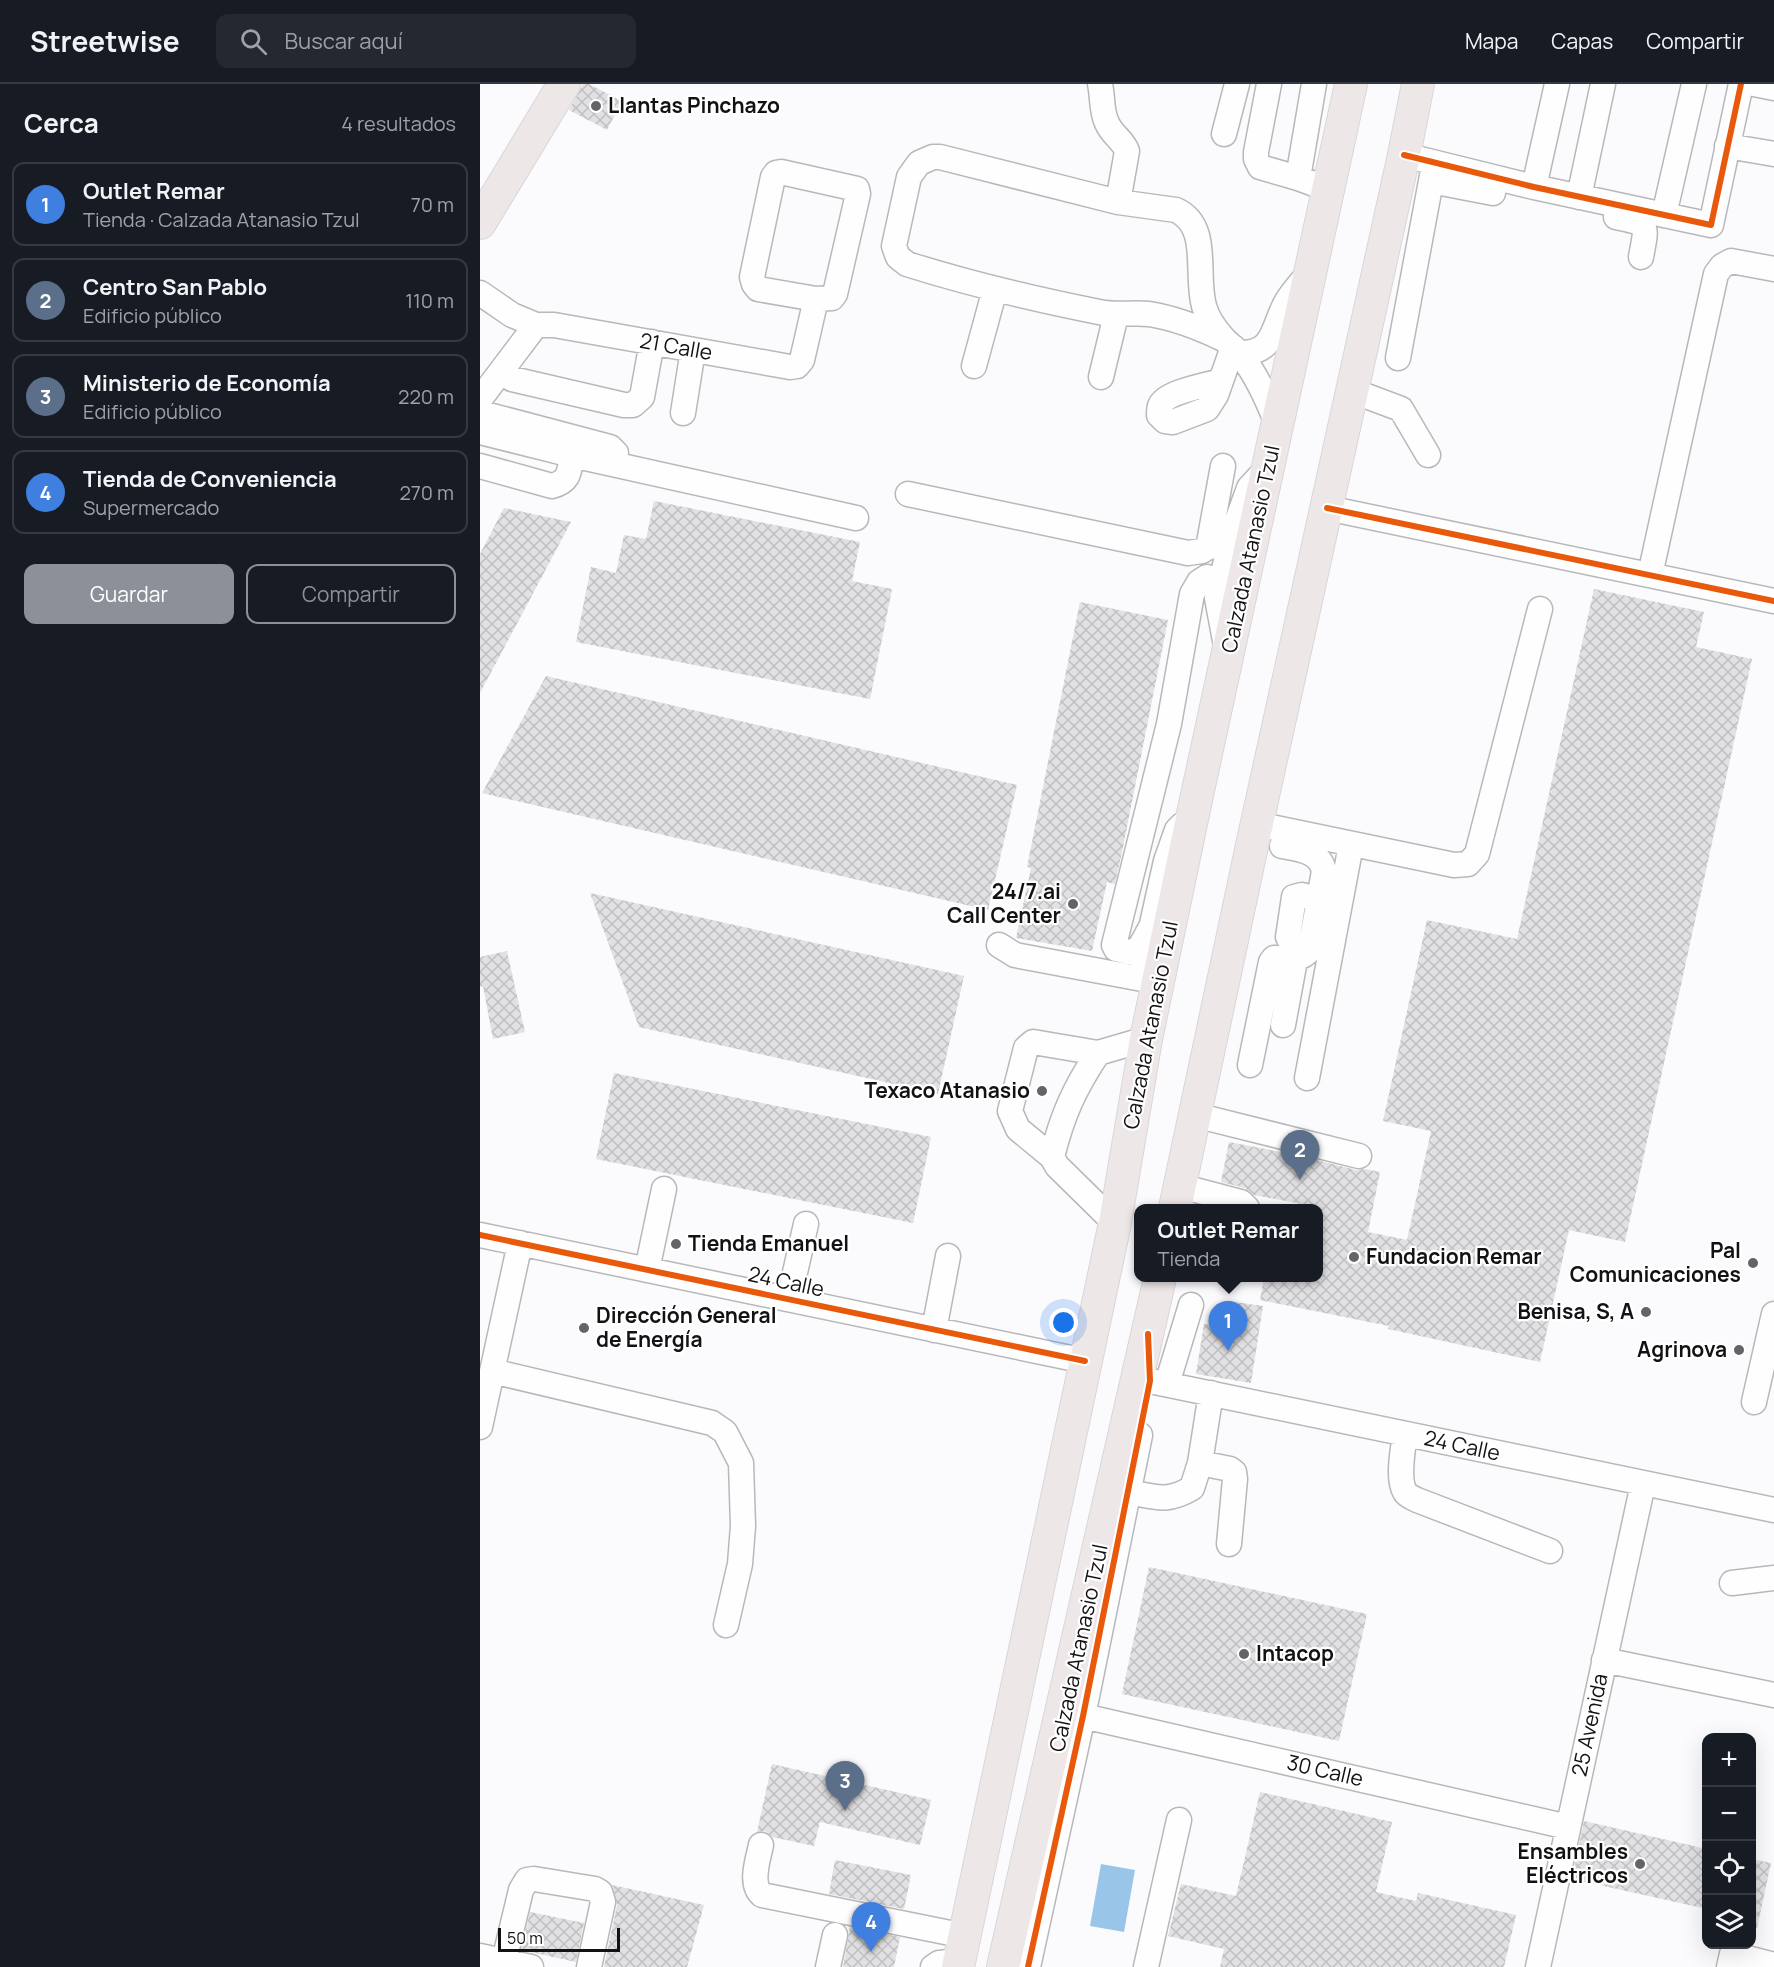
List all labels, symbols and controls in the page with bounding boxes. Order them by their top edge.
search box [216,14,636,68]
text: Streetwise [30,22,180,60]
icon: search [237,25,270,58]
text: Buscar aquí [285,26,403,56]
text: Mapa [1465,27,1518,55]
text: Capas [1551,27,1613,55]
text: Compartir [1646,27,1744,55]
place label: Llantas Pinchazo [608,91,780,119]
marker: Llantas Pinchazo [589,99,603,113]
text: Cerca [24,105,99,141]
text: 4 resultados [341,110,456,137]
text: Outlet Remar [83,176,225,206]
text: 1 [41,191,50,218]
text: 70 m [411,191,454,218]
text: Tienda · Calzada Atanasio Tzul [83,206,360,233]
text: Centro San Pablo [83,272,267,302]
text: 2 [40,287,51,314]
text: 110 m [405,287,454,314]
text: Edificio público [83,302,222,329]
street label: 21 Calle [638,326,715,366]
text: Ministerio de Economía [83,368,331,398]
text: 3 [40,383,51,410]
text: 220 m [398,383,454,410]
text: Edificio público [83,398,222,425]
street label: Calzada Atanasio Tzul [1214,442,1286,655]
text: Tienda de Conveniencia [83,464,337,494]
text: 4 [39,479,52,506]
text: 270 m [399,479,454,506]
text: Supermercado [83,494,219,521]
button: Guardar [24,564,234,624]
button: Compartir [246,564,456,624]
place label: 24/7.ai Call Center [947,877,1061,929]
marker: 24/7.ai Call Center [1066,897,1080,911]
street label: Calzada Atanasio Tzul [1116,918,1184,1131]
place label: Texaco Atanasio [864,1076,1030,1104]
marker: Texaco Atanasio [1035,1084,1049,1098]
pin: 2 [1280,1130,1320,1180]
popup [1134,1204,1323,1282]
text: Outlet Remar [1158,1215,1299,1245]
place label: Tienda Emanuel [688,1229,849,1257]
place label: Pal Comunicaciones [1570,1236,1741,1288]
marker: Tienda Emanuel [669,1237,683,1251]
place label: Fundacion Remar [1366,1242,1542,1270]
text: Tienda [1158,1245,1220,1272]
marker: Fundacion Remar [1347,1250,1361,1264]
marker: Pal Comunicaciones [1746,1256,1760,1270]
street label: 24 Calle [746,1259,827,1303]
place label: Benisa, S, A [1517,1297,1634,1325]
place label: Dirección General de Energía [596,1301,777,1353]
pin: 1 [1208,1302,1248,1351]
marker: Benisa, S, A [1639,1305,1653,1319]
your location [1049,1308,1078,1337]
marker: Dirección General de Energía [577,1321,591,1335]
place label: Agrinova [1637,1335,1727,1363]
marker: Agrinova [1732,1343,1746,1357]
street label: 24 Calle [1422,1423,1503,1467]
street label: Calzada Atanasio Tzul [1042,1541,1114,1754]
place label: Intacop [1256,1639,1334,1667]
marker: Intacop [1237,1647,1251,1661]
street label: 25 Avenida [1564,1671,1614,1779]
map controls [1702,1733,1756,1949]
button: + [1702,1733,1756,1787]
street label: 30 Calle [1284,1748,1366,1792]
pin: 3 [826,1762,865,1811]
button: − [1702,1787,1756,1841]
place label: Ensambles Eléctricos [1517,1837,1628,1889]
button: locate [1702,1841,1756,1895]
marker: Ensambles Eléctricos [1633,1857,1647,1871]
button: layers [1702,1895,1756,1949]
pin: 4 [852,1902,890,1952]
scale bar [498,1925,620,1952]
text: 50 m [507,1927,543,1949]

